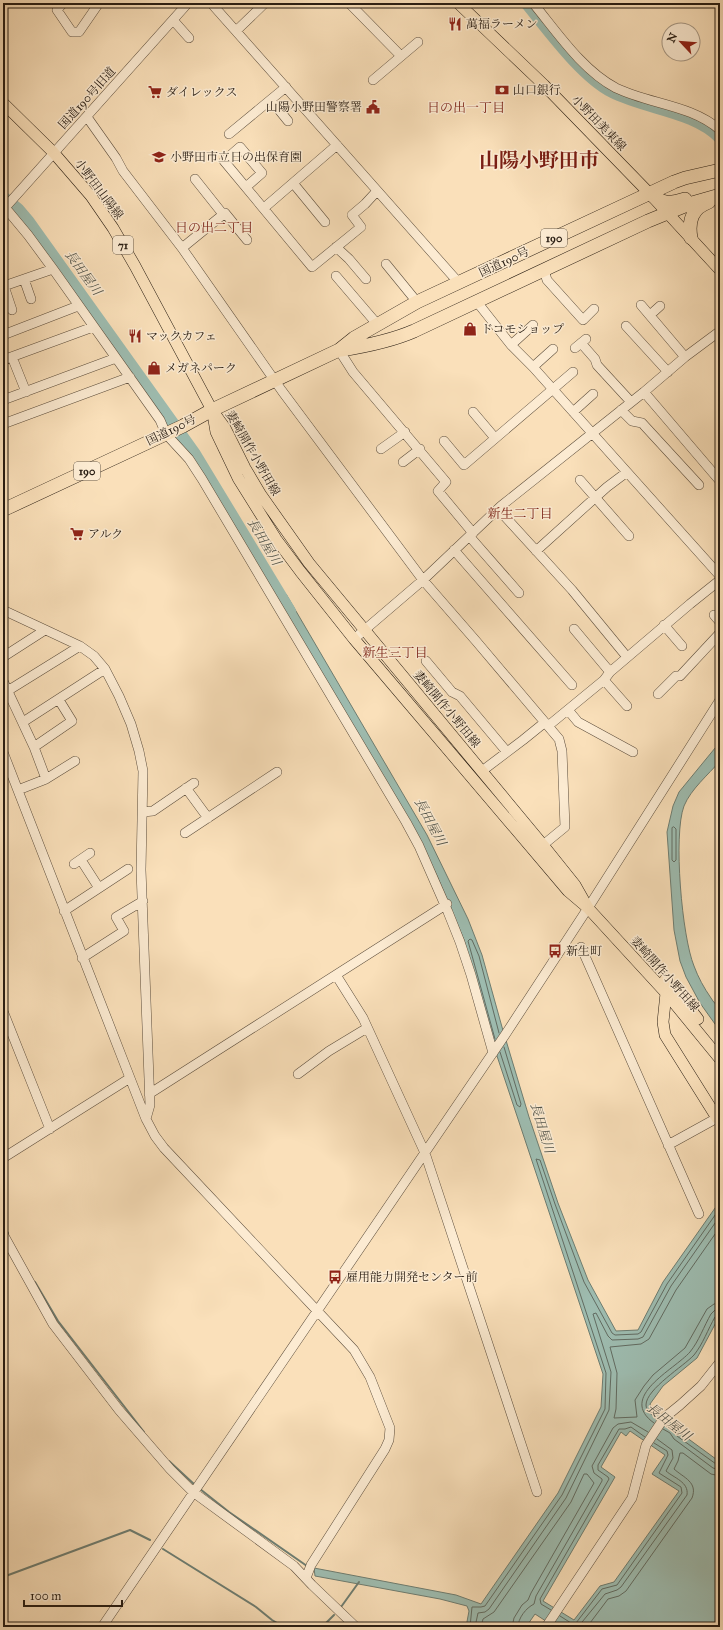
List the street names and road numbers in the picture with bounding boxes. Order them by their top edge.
street label: 国道190号旧道 [56,64,118,132]
street label: 小野田美東線 [569,92,629,154]
street label: 小野田山陽線 [72,156,126,222]
road number: 190 [541,229,567,247]
road number: 71 [113,236,133,254]
street label: 国道190号 [477,244,531,280]
street label: 妻崎開作小野田線 [223,408,283,498]
street label: 国道190号 [144,412,198,448]
road number: 190 [74,462,100,480]
street label: 妻崎開作小野田線 [411,668,483,750]
street label: 妻崎開作小野田線 [628,934,702,1014]

